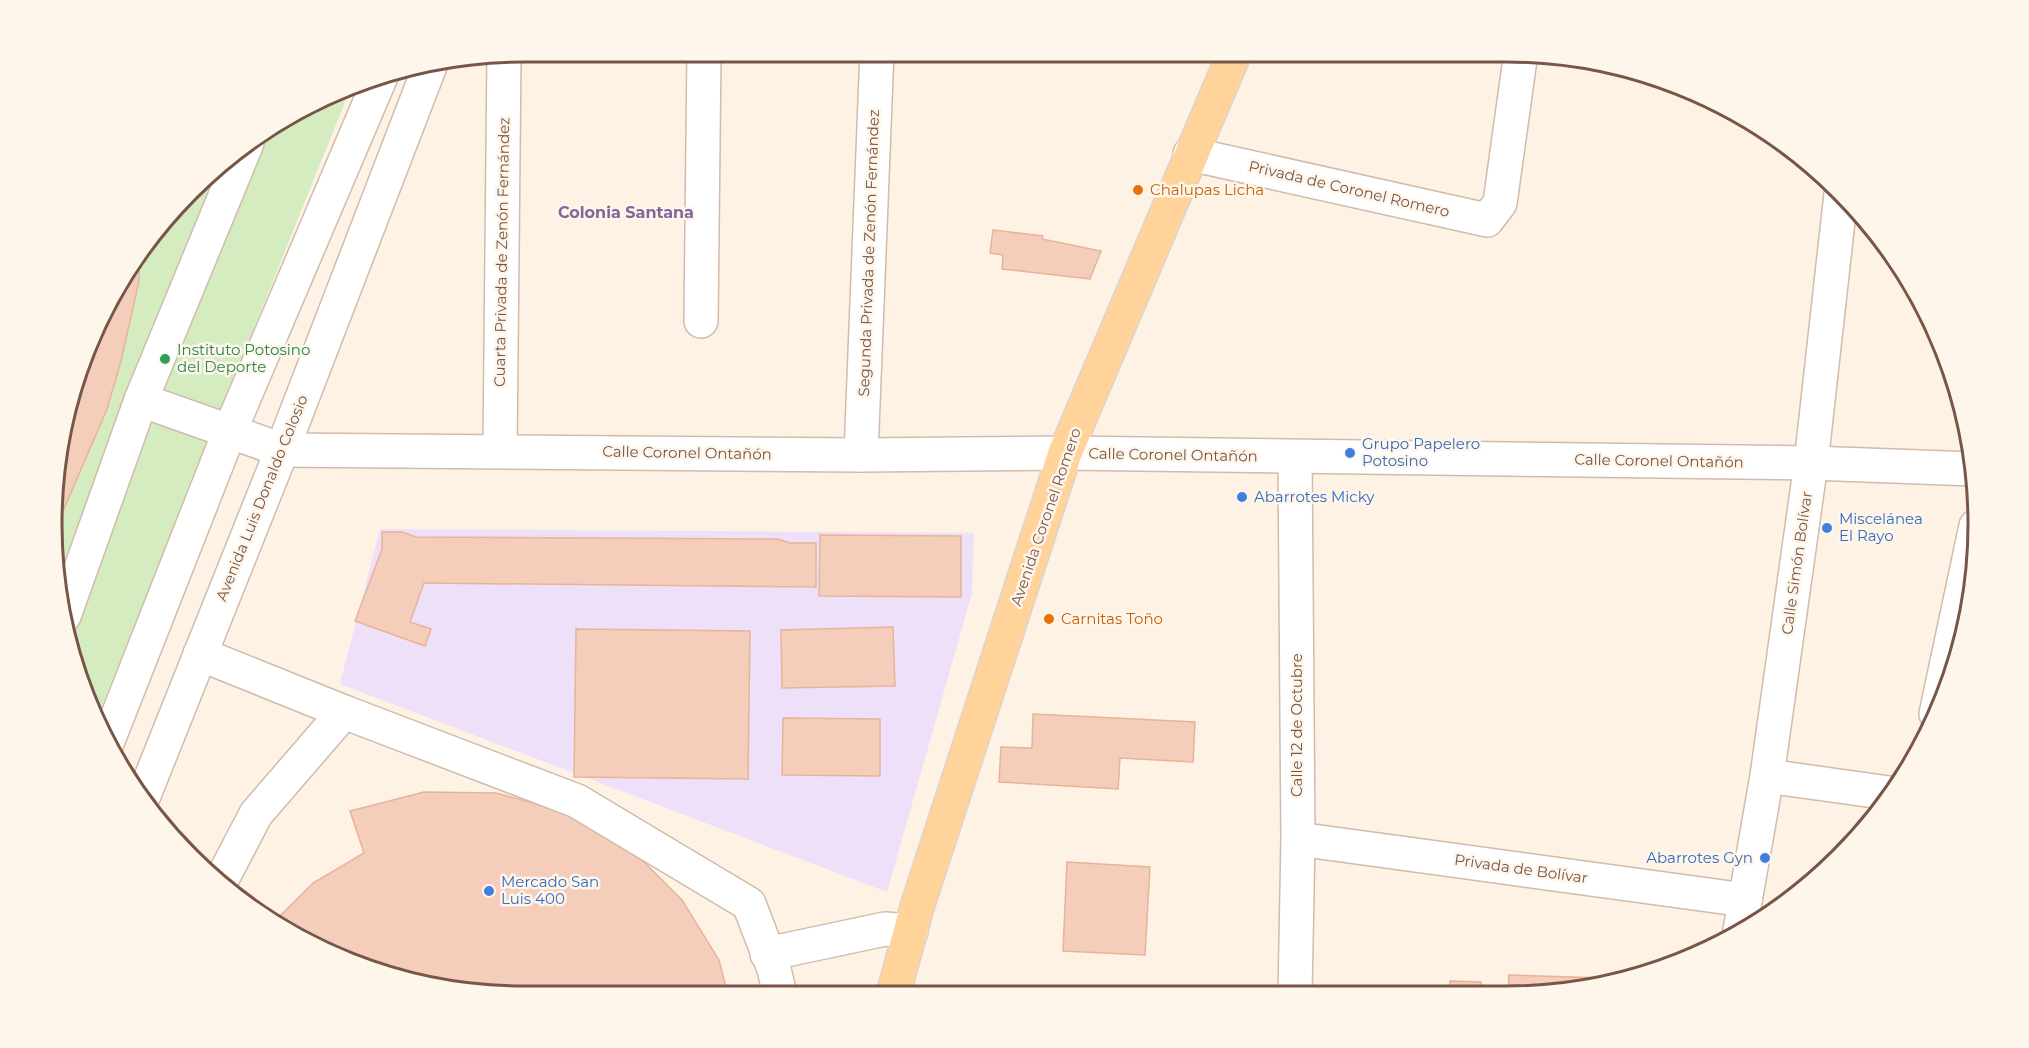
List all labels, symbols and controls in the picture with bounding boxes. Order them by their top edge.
street label: Segunda Privada de Zenón Fernández [854,109,883,397]
street label: Cuarta Privada de Zenón Fernández [490,117,513,387]
street label: Privada de Coronel Romero [1247,156,1451,221]
place label: Chalupas Licha [1150,180,1264,199]
marker: Chalupas Licha [1131,183,1145,197]
district label: Colonia Santana [558,203,694,222]
place label: Instituto Potosino del Deporte [177,340,310,376]
marker: Instituto Potosino del Deporte [158,352,172,366]
street label: Avenida Luis Donaldo Colosio [211,392,312,604]
street label: Avenida Coronel Romero [1006,425,1085,608]
place label: Grupo Papelero Potosino [1362,434,1480,470]
street label: Calle Coronel Ontañón [602,442,772,463]
street label: Calle Coronel Ontañón [1088,444,1258,465]
marker: Grupo Papelero Potosino [1343,446,1357,460]
street label: Calle Coronel Ontañón [1574,450,1744,471]
place label: Abarrotes Micky [1254,487,1375,506]
marker: Abarrotes Micky [1235,490,1249,504]
street label: Calle Simón Bolívar [1777,490,1816,636]
place label: Miscelánea El Rayo [1839,509,1923,545]
marker: Miscelánea El Rayo [1820,521,1834,535]
place label: Carnitas Toño [1061,609,1163,628]
marker: Carnitas Toño [1042,612,1056,626]
street label: Calle 12 de Octubre [1287,653,1306,797]
place label: Abarrotes Gyn [1646,848,1753,867]
street label: Privada de Bolívar [1453,850,1589,887]
marker: Abarrotes Gyn [1758,851,1772,865]
place label: Mercado San Luis 400 [501,872,599,908]
marker: Mercado San Luis 400 [482,884,496,898]

